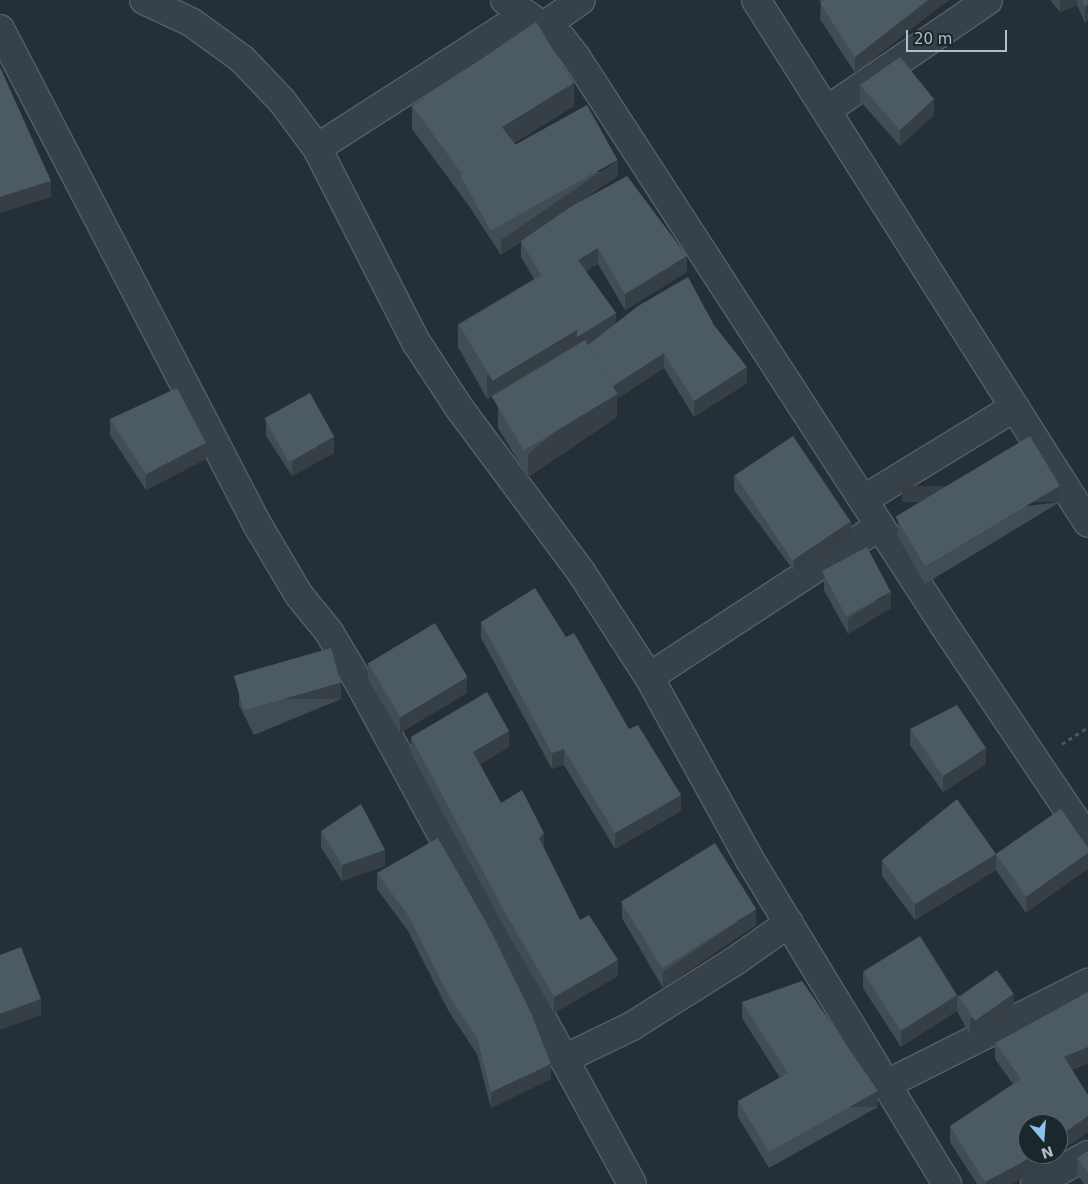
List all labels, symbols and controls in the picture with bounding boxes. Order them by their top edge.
scale bar [908,20,1009,52]
text: 20 m [914,30,952,48]
north arrow [1018,1114,1068,1164]
text: N [1039,1143,1055,1162]

